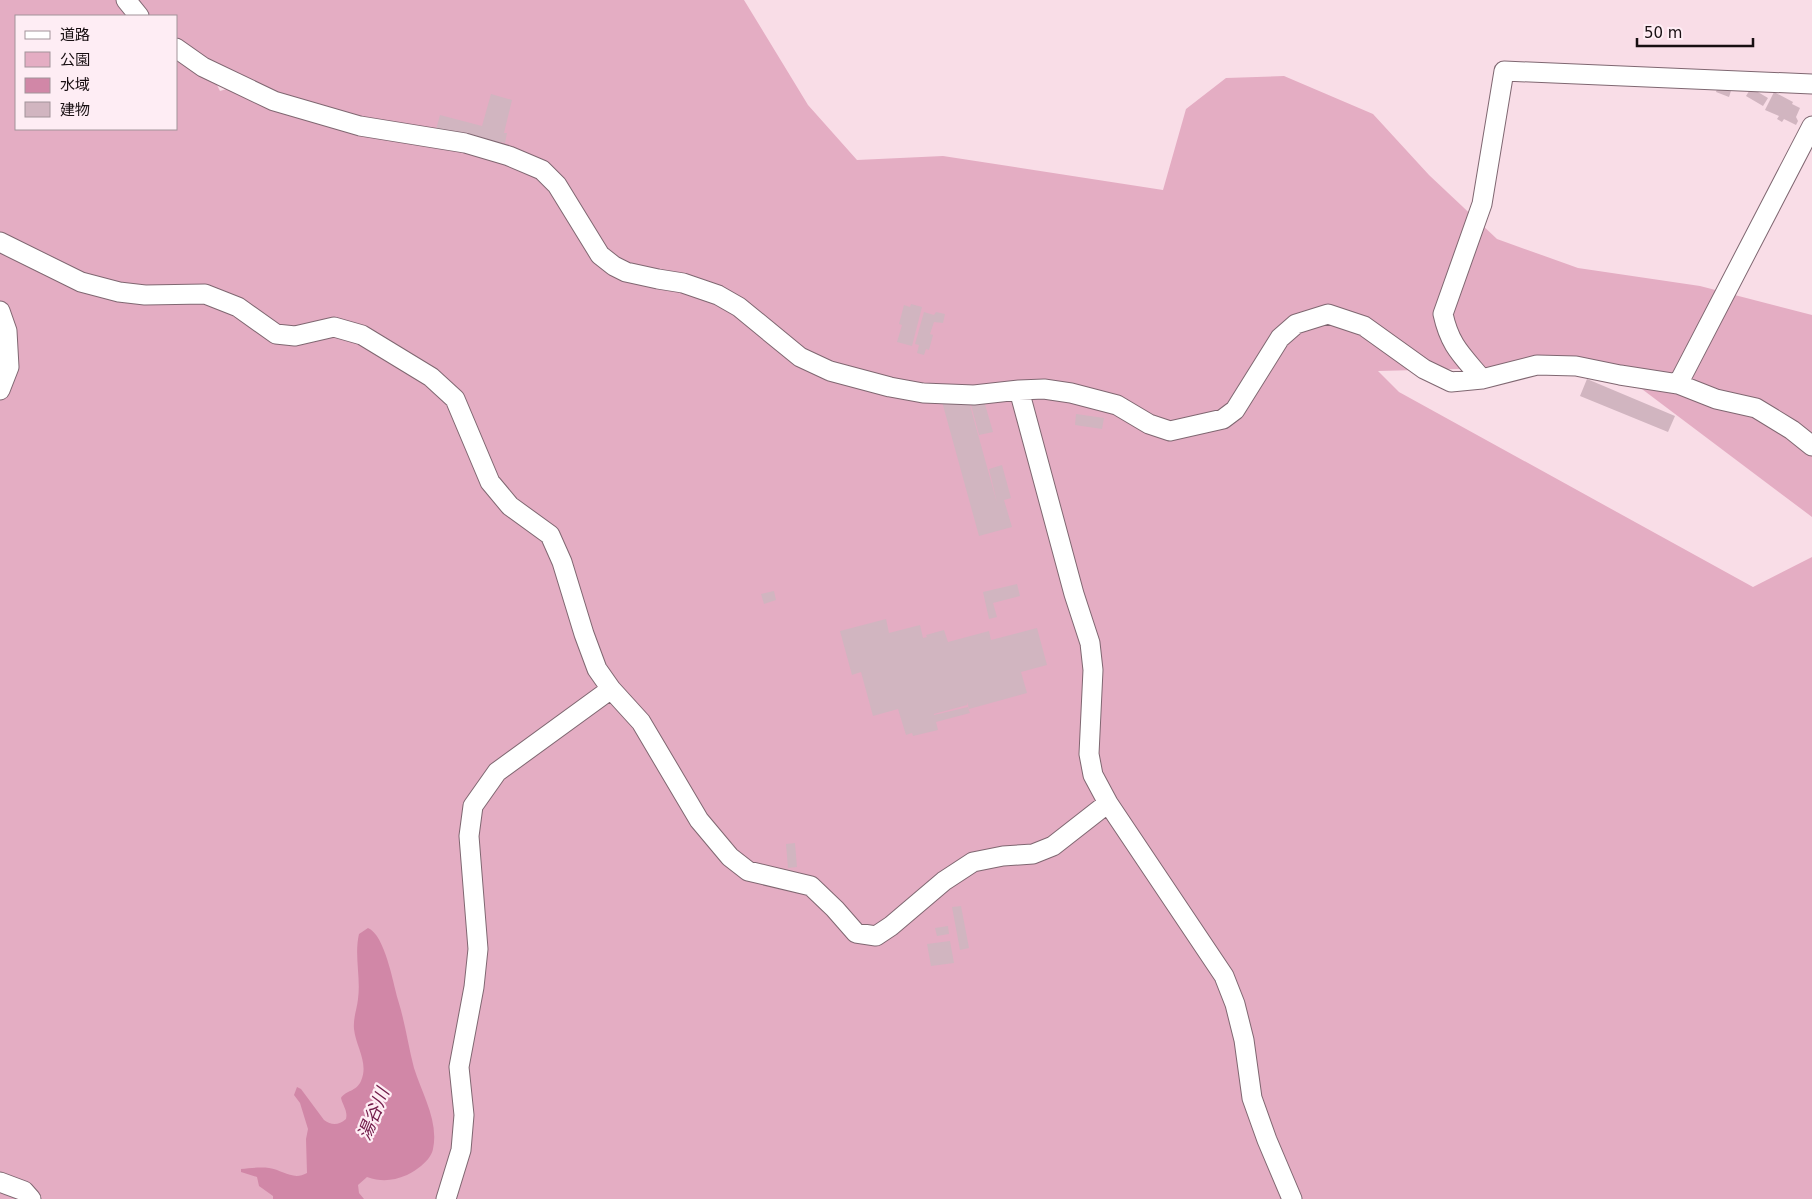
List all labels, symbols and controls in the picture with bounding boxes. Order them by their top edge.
legend [15,15,178,130]
scale bar [1637,15,1753,47]
text: 50 m [1644,24,1682,42]
text: 道路 [60,26,90,44]
text: 公園 [60,51,90,69]
text: 水域 [60,76,90,94]
text: 建物 [60,101,90,119]
water label: 湯谷川 [353,1083,394,1143]

